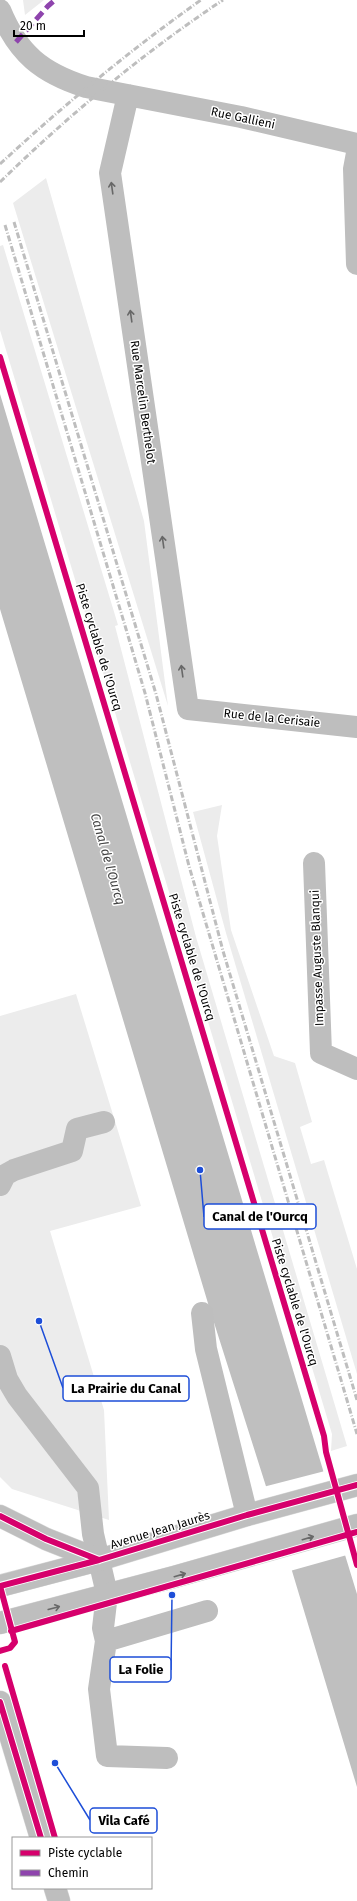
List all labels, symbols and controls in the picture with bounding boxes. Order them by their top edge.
scale bar [14,12,84,38]
text: 20 m [20,19,46,33]
street label: Rue Gallieni [210,104,276,132]
one-way arrow [108,182,116,195]
one-way arrow [127,310,135,323]
street label: Rue Marcelin Berthelot [127,339,159,465]
one-way arrow [159,536,167,549]
street label: Piste cyclable de l'Ourcq [73,582,125,712]
one-way arrow [178,665,186,678]
street label: Rue de la Cerisaie [223,706,321,730]
water label: Canal de l'Ourcq [88,811,128,907]
street label: Impasse Auguste Blanqui [308,890,326,1026]
street label: Piste cyclable de l'Ourcq [166,892,218,1022]
callout: Canal de l'Ourcq [204,1204,316,1229]
text: Canal de l'Ourcq [212,1209,308,1224]
street label: Piste cyclable de l'Ourcq [269,1237,321,1367]
callout: La Prairie du Canal [63,1376,189,1401]
text: La Prairie du Canal [71,1381,181,1396]
street label: Avenue Jean Jaurès [109,1508,212,1552]
one-way arrow [301,1534,314,1541]
one-way arrow [173,1571,186,1578]
one-way arrow [47,1604,60,1612]
callout: La Folie [110,1657,171,1682]
text: La Folie [119,1662,163,1677]
callout: Vila Café [90,1808,157,1833]
text: Vila Café [97,1813,150,1828]
legend [12,1837,152,1889]
text: Piste cyclable [48,1846,122,1860]
text: Chemin [48,1866,89,1880]

